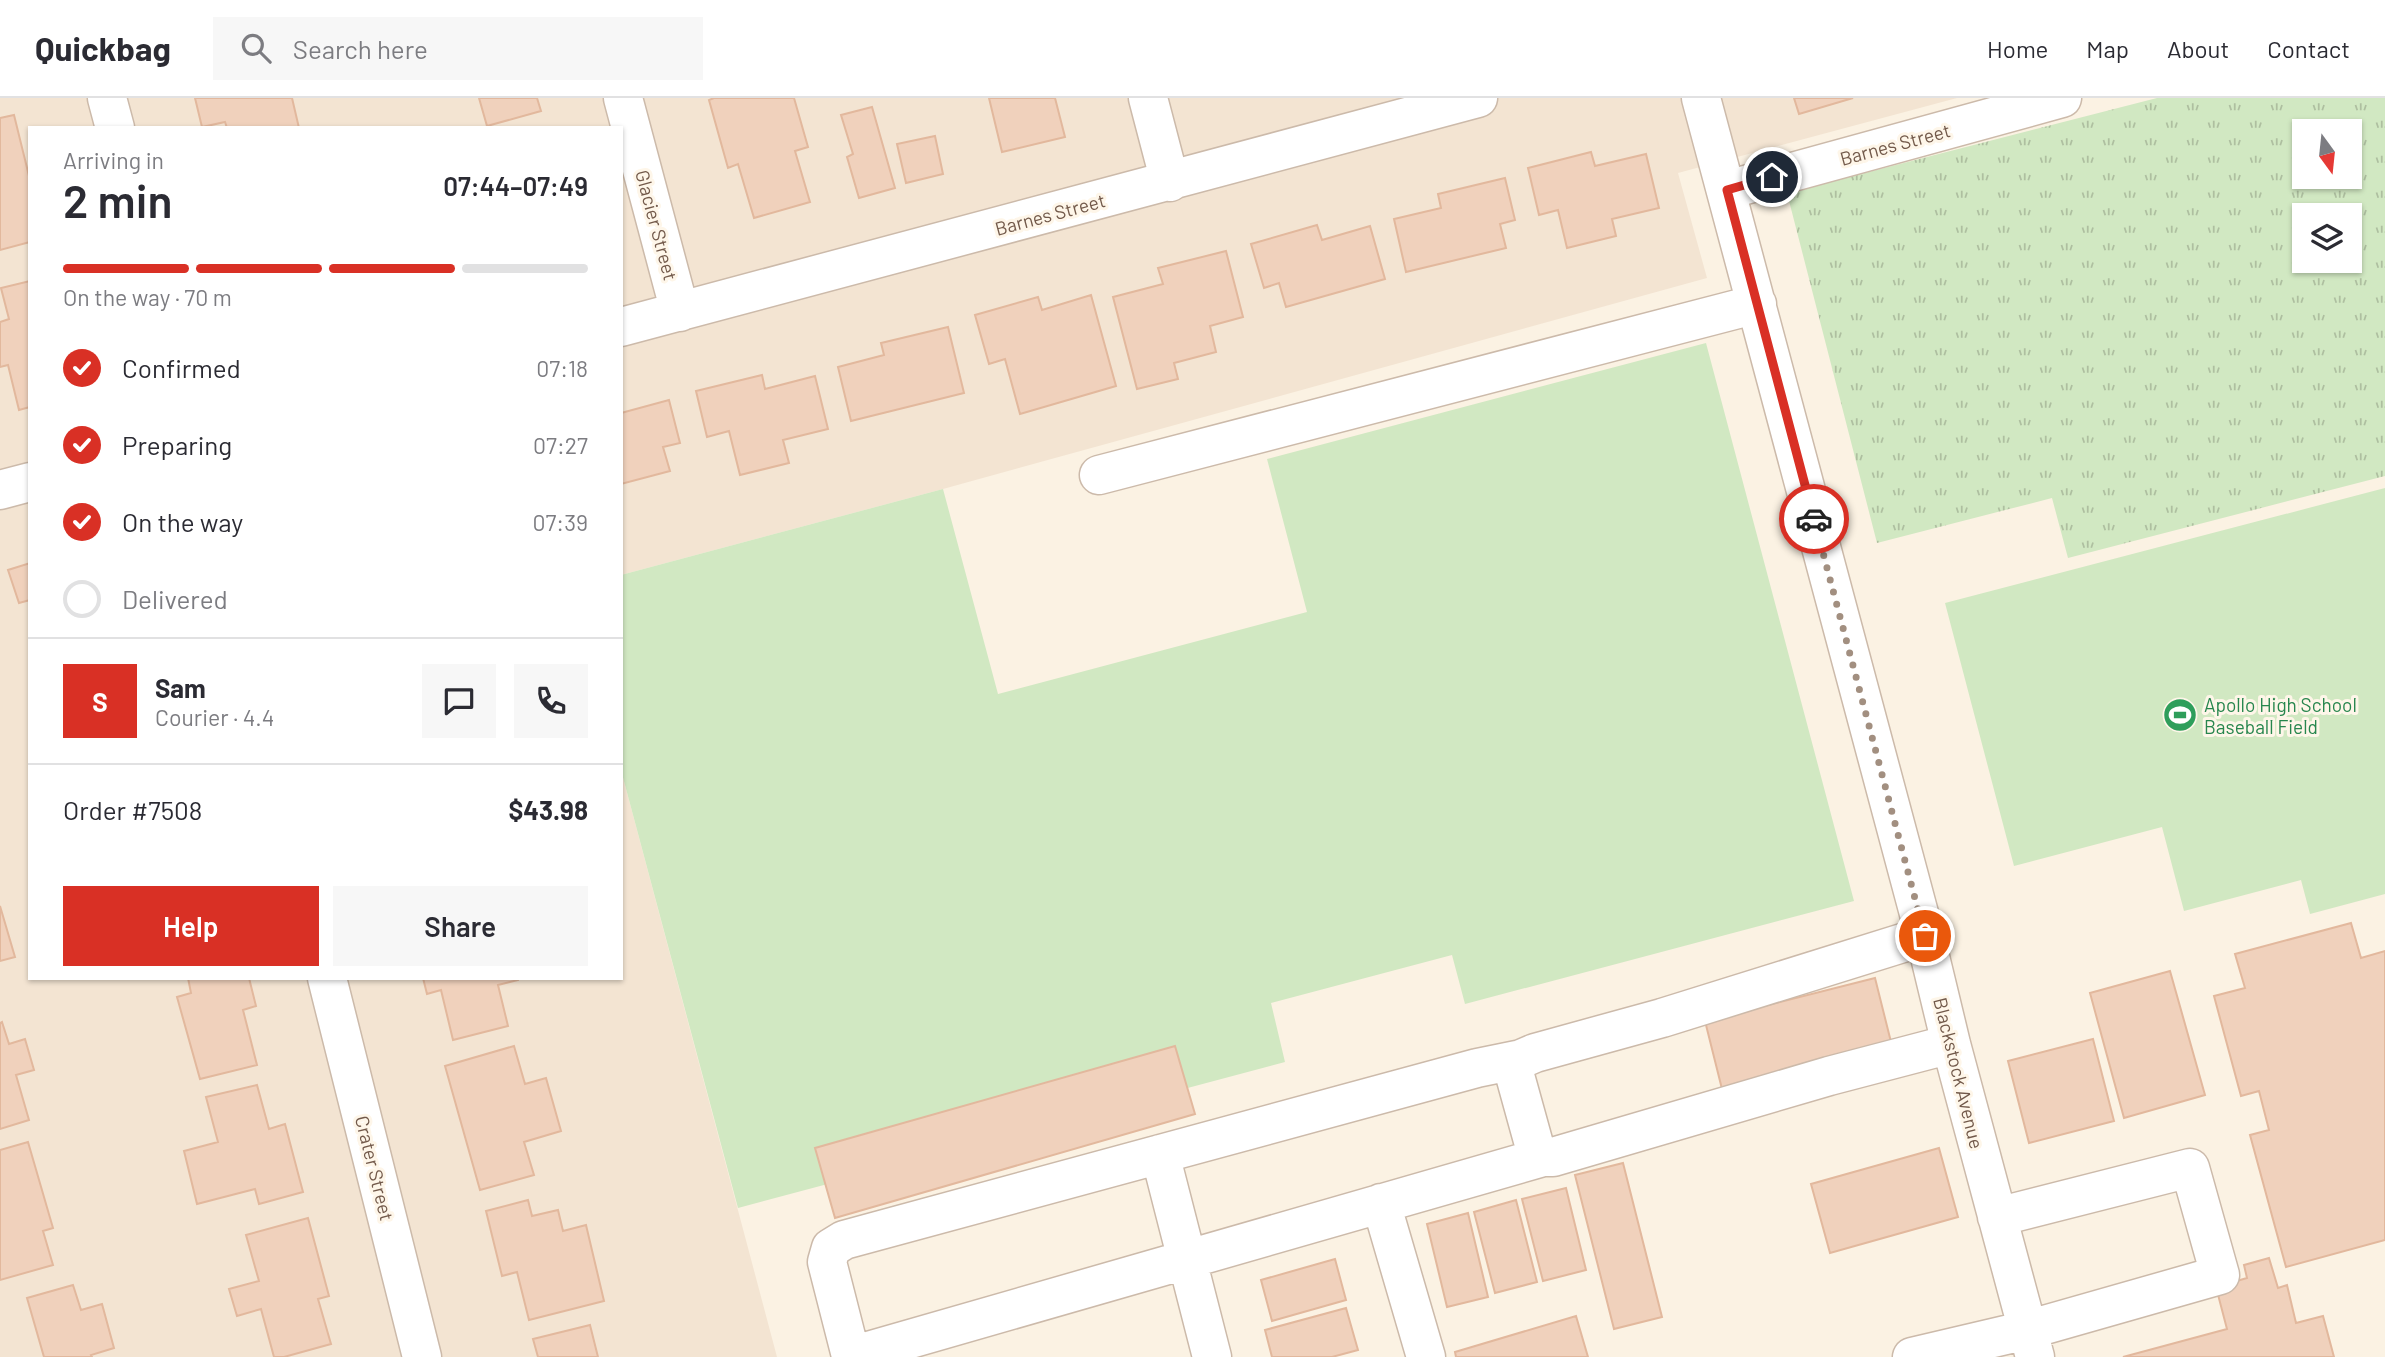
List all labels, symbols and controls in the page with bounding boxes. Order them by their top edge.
search box [213,17,703,80]
text: Quickbag [35,28,171,68]
icon: search [237,29,275,67]
text: Search here [293,33,428,64]
text: Home [1987,34,2048,63]
text: Map [2086,34,2129,63]
text: About [2167,34,2229,63]
text: Contact [2267,34,2350,63]
street label: Barnes Street [1837,118,1953,170]
north arrow [2292,119,2362,189]
map controls [2292,119,2362,273]
text: Arriving in [63,146,164,174]
pin [1742,147,1802,207]
icon: home [1753,158,1791,196]
street label: Glacier Street [631,167,683,283]
text: 07:44–07:49 [443,170,588,201]
text: 2 min [63,172,172,227]
street label: Barnes Street [992,188,1108,240]
button: layers [2292,203,2362,273]
text: On the way · 70 m [63,283,232,311]
icon: check [63,349,101,387]
text: Confirmed [122,352,241,383]
text: 07:18 [536,354,588,382]
icon: check [63,426,101,464]
text: Preparing [122,429,232,460]
text: 07:27 [533,431,588,459]
courier [1779,484,1849,554]
icon: car [1795,500,1833,538]
icon: check [63,503,101,541]
text: On the way [122,506,243,537]
text: 07:39 [533,508,588,536]
text: Delivered [122,583,228,614]
button: chat [422,664,496,738]
button: phone [514,664,588,738]
text: Sam [155,672,206,703]
text: S [92,686,108,717]
place label: Apollo High School Baseball Field [2204,693,2357,738]
sports icon: Apollo High School Baseball Field [2161,696,2199,734]
text: Courier · 4.4 [155,703,274,731]
text: Order #7508 [63,794,202,825]
text: $43.98 [508,794,588,825]
button: Help [63,886,319,966]
button: Share [333,886,588,966]
pin [1895,906,1955,966]
icon: bag [1906,917,1944,955]
street label: Blackstock Avenue [1929,995,1989,1151]
street label: Crater Street [351,1113,399,1223]

